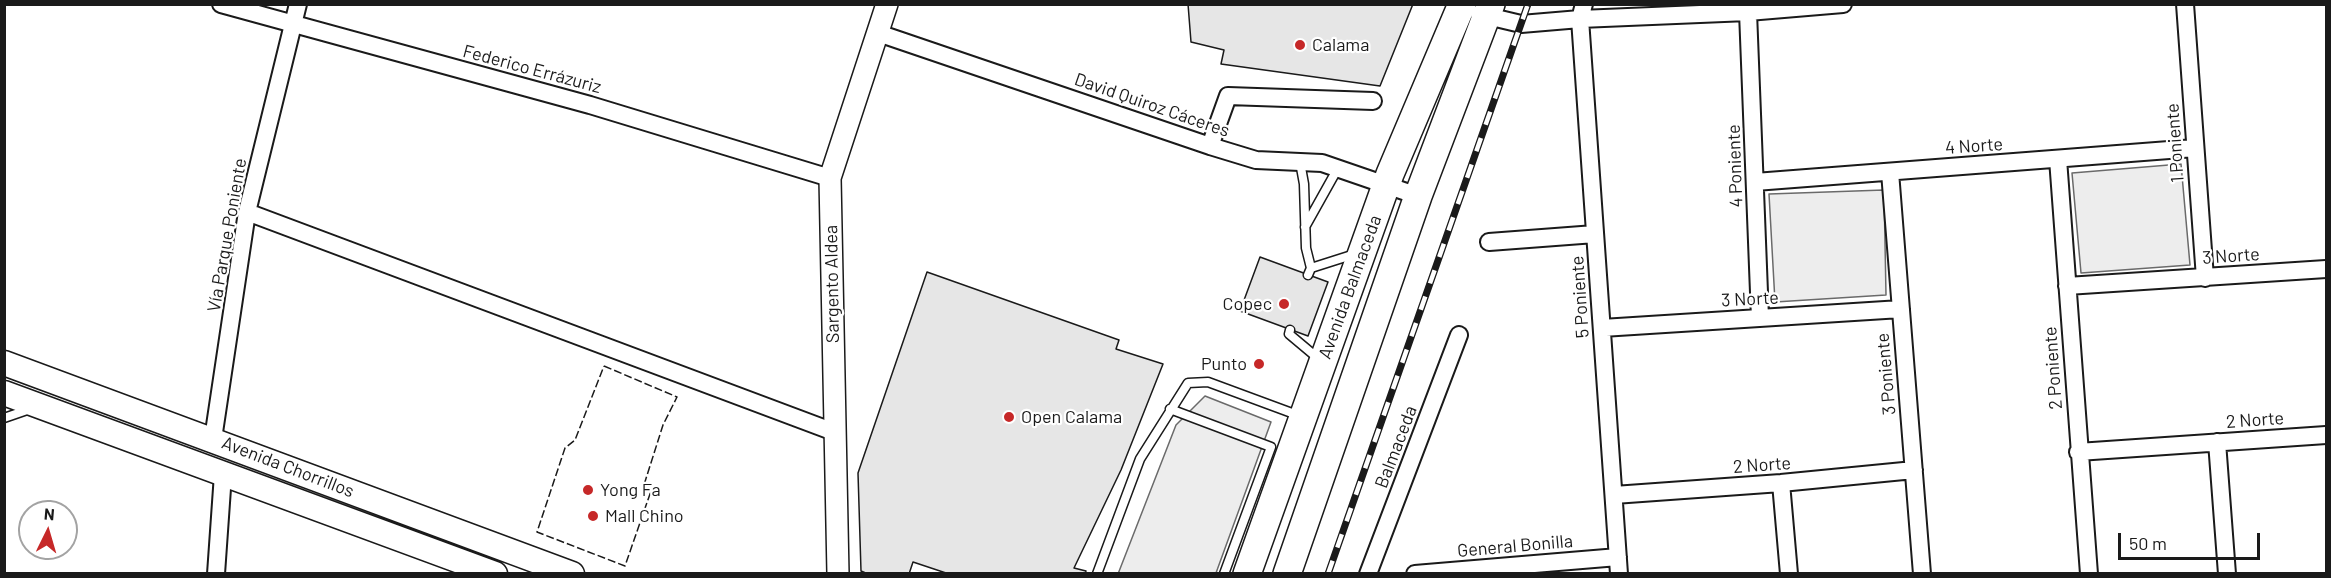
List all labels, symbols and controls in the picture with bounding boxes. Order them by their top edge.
place label: Calama [1312,34,1369,56]
marker: Calama [1293,38,1307,52]
street label: Federico Errázuriz [460,40,604,98]
street label: David Quiroz Cáceres [1072,68,1232,142]
street label: 1 Poniente [2161,103,2189,183]
street label: 4 Poniente [1723,124,1747,208]
street label: 4 Norte [1944,133,2004,159]
street label: Vía Parque Poniente [203,156,251,314]
street label: Avenida Balmaceda [1314,212,1386,362]
street label: Sargento Aldea [820,225,844,343]
street label: 3 Norte [2202,243,2260,269]
street label: 5 Poniente [1566,255,1594,339]
street label: 3 Norte [1721,287,1779,311]
place label: Copec [1223,293,1272,315]
marker: Copec [1277,297,1291,311]
street label: 2 Poniente [2039,326,2067,410]
street label: 3 Poniente [1872,332,1900,416]
place label: Punto [1201,353,1247,375]
marker: Punto [1252,357,1266,371]
street label: Balmaceda [1370,403,1422,491]
place label: Open Calama [1021,406,1122,428]
street label: 2 Norte [2225,407,2285,433]
marker: Open Calama [1002,410,1016,424]
street label: Avenida Chorrillos [219,432,357,502]
street label: 2 Norte [1732,452,1792,478]
place label: Yong Fa [600,479,661,501]
marker: Yong Fa [581,483,595,497]
north arrow [18,500,78,560]
text: N [43,504,56,523]
place label: Mall Chino [605,505,684,527]
marker: Mall Chino [586,509,600,523]
scale bar [2121,521,2264,559]
street label: General Bonilla [1456,530,1574,562]
text: 50 m [2129,532,2167,554]

